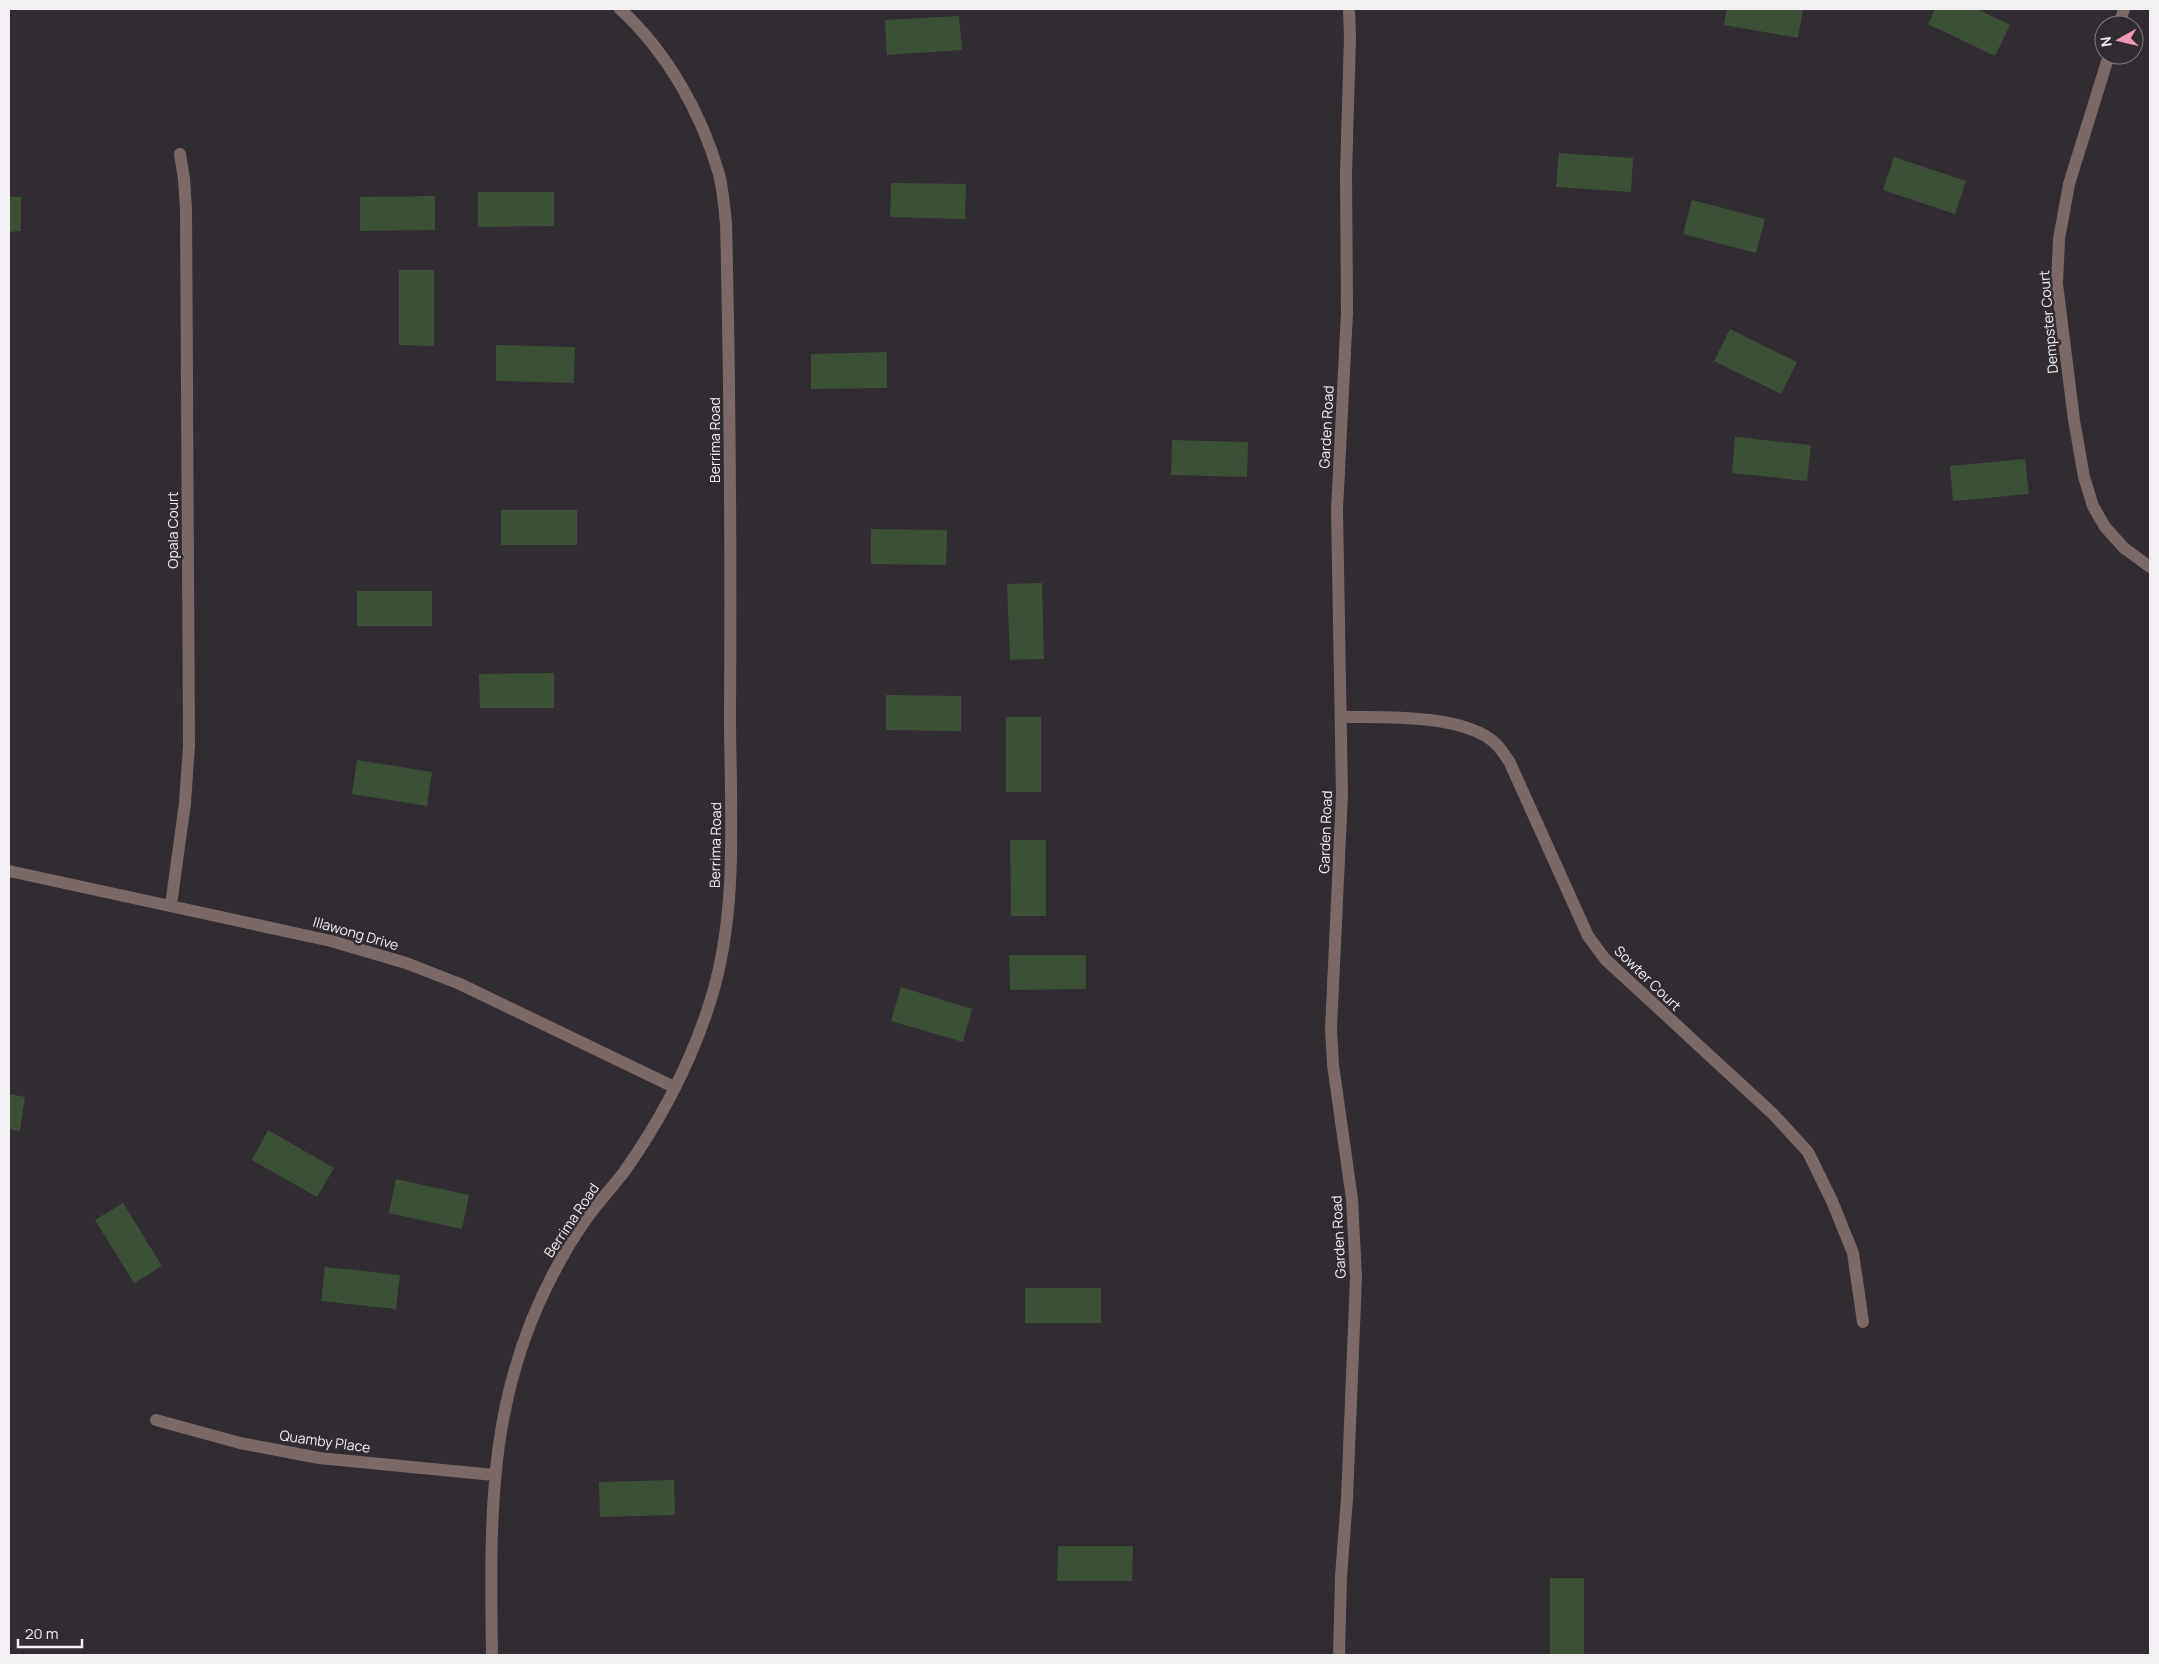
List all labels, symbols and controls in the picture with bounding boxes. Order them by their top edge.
north arrow [2094,15,2144,65]
text: N [2096,36,2116,48]
street label: Dempster Court [2034,269,2062,374]
street label: Garden Road [1314,385,1338,469]
street label: Berrima Road [705,397,724,483]
street label: Opala Court [163,491,182,569]
street label: Garden Road [1314,790,1336,874]
street label: Berrima Road [705,802,725,888]
street label: Illawong Drive [311,912,401,954]
street label: Sowter Court [1610,941,1686,1015]
street label: Berrima Road [539,1179,603,1261]
street label: Garden Road [1326,1195,1350,1279]
street label: Quamby Place [278,1425,372,1457]
scale bar [18,1616,81,1648]
text: 20 m [25,1623,58,1644]

